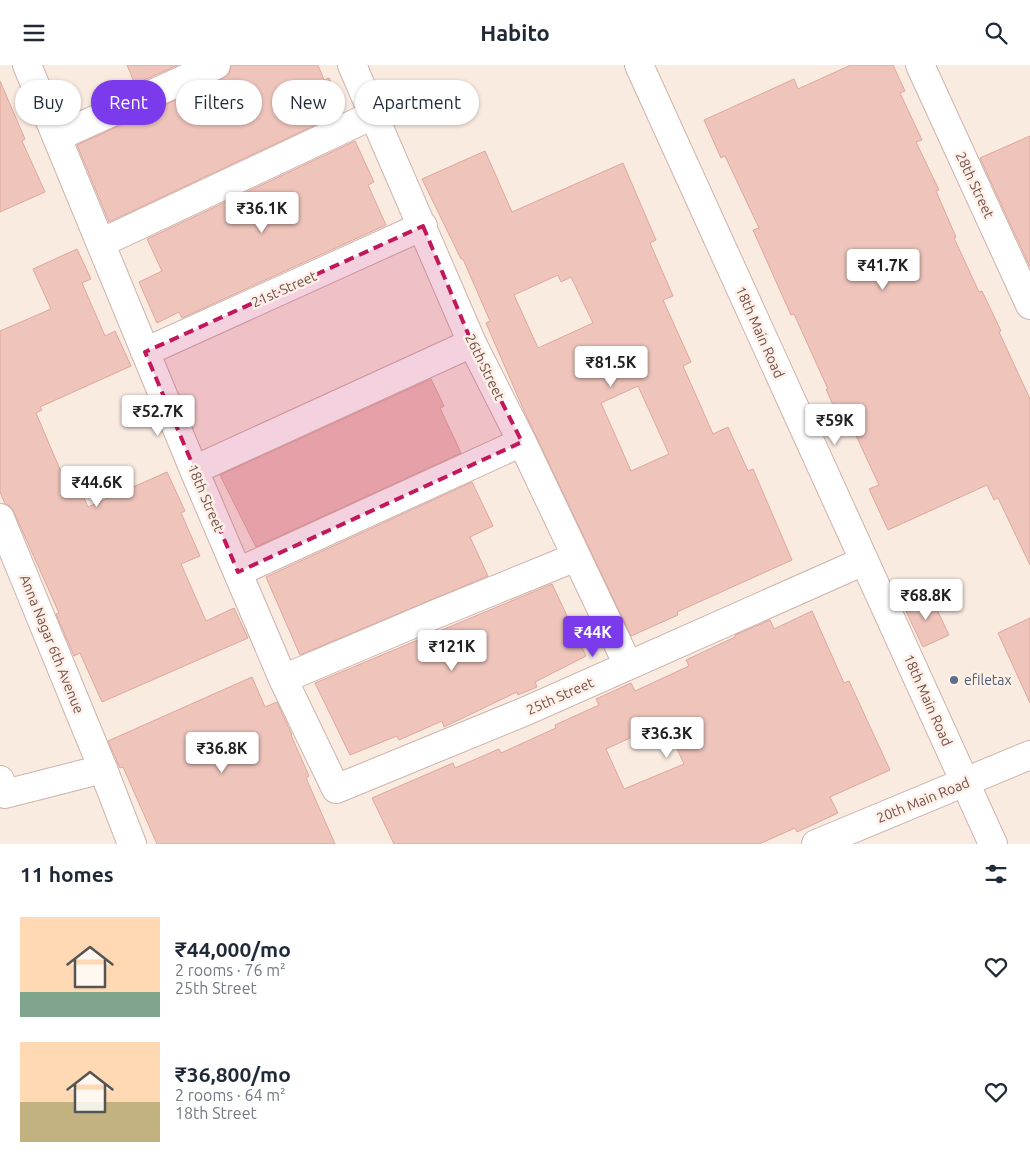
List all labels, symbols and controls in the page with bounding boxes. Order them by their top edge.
icon: menu [20,19,48,47]
icon: search [982,19,1010,47]
text: Habito [480,20,550,45]
chip: Buy [15,80,81,125]
chip: Rent [91,80,166,125]
chip: Filters [176,80,262,125]
chip: New [272,80,345,125]
chip: Apartment [355,80,479,125]
street label: 28th Street [953,149,998,221]
pin: ₹36.1K [221,191,303,234]
text: ₹36.1K [237,199,287,217]
pin: ₹41.7K [842,249,924,291]
text: ₹41.7K [858,256,908,274]
street label: 21st Street [249,267,320,310]
street label: 18th Main Road [733,284,787,380]
street label: 26th Street [462,331,508,403]
pin: ₹81.5K [570,345,652,388]
text: ₹81.5K [586,353,636,371]
pin: ₹52.7K [117,395,199,437]
text: ₹52.7K [133,402,183,420]
pin: ₹59K [805,403,865,446]
text: ₹59K [816,411,854,429]
street label: 18th Street [185,462,228,535]
pin: ₹44.6K [56,465,138,508]
text: ₹44.6K [72,473,122,491]
street label: Anna Nagar 6th Avenue [17,572,87,716]
pin: ₹68.8K [885,579,967,621]
text: ₹68.8K [901,586,951,604]
pin: ₹44K [563,615,623,658]
text: ₹44K [574,623,612,641]
pin: ₹121K [417,629,487,672]
text: ₹121K [429,637,475,655]
street label: 18th Main Road [901,652,955,748]
place label: efiletax [964,672,1012,688]
street label: 25th Street [524,674,596,718]
marker: efiletax [948,674,960,686]
pin: ₹36.3K [626,717,708,759]
text: ₹36.3K [642,724,692,742]
pin: ₹36.8K [181,731,263,774]
text: ₹36.8K [197,739,247,757]
street label: 20th Main Road [874,774,972,826]
icon: filters [982,860,1010,888]
text: 11 homes [20,862,114,886]
icon: home [60,937,120,997]
text: ₹44,000/mo [175,937,291,961]
icon: heart [982,953,1010,981]
text: 2 rooms · 76 m² [175,961,286,979]
text: 25th Street [175,979,257,997]
icon: home [60,1062,120,1122]
text: ₹36,800/mo [175,1062,291,1086]
icon: heart [982,1078,1010,1106]
text: 2 rooms · 64 m² [175,1086,286,1104]
text: 18th Street [175,1104,257,1122]

